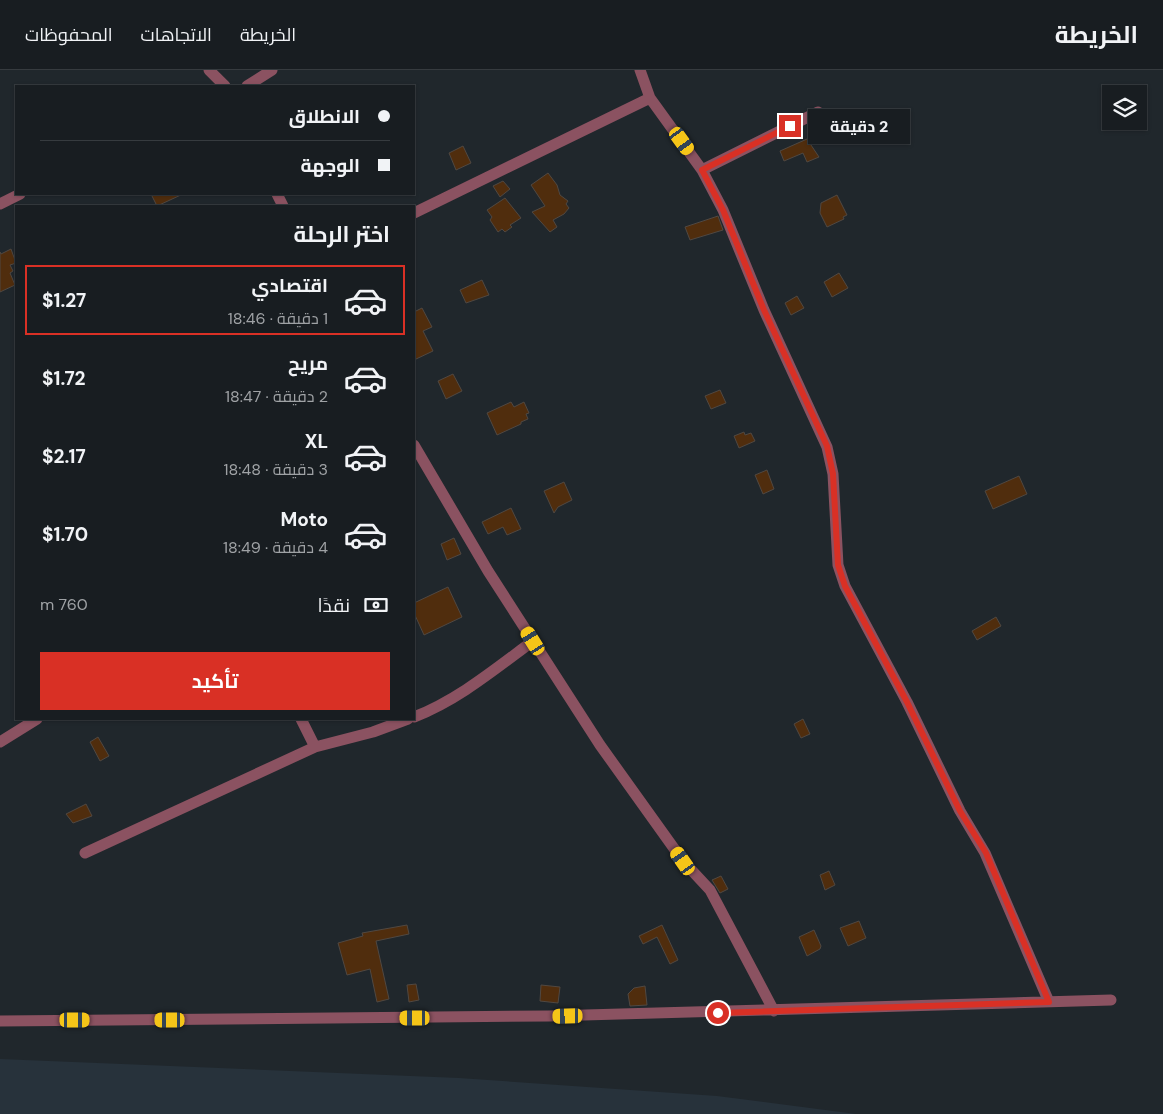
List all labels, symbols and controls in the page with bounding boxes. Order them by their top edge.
text: الخريطة [1055,19,1138,50]
text: المحفوظات [25,23,113,47]
text: الاتجاهات [141,23,212,47]
text: الخريطة [240,23,296,47]
map controls [1102,85,1147,130]
button: layers [1102,85,1147,130]
text: الانطلاق [289,104,360,129]
callout: 2 دقيقة [808,108,910,144]
route end [779,115,801,137]
text: 2 دقيقة [830,116,888,137]
car [667,124,696,158]
text: الوجهة [300,153,360,178]
text: اختر الرحلة [293,220,390,249]
text: اقتصادي [252,273,328,298]
icon: car [343,278,388,323]
text: $1.27 [42,288,86,313]
text: 1 دقيقة · 18:46 [228,308,328,329]
text: مريح [288,351,328,376]
icon: car [343,356,388,401]
text: $1.72 [42,366,86,391]
text: 2 دقيقة · 18:47 [225,386,328,407]
text: XL [305,429,328,454]
icon: car [343,434,388,479]
text: $2.17 [42,444,86,469]
text: 3 دقيقة · 18:48 [224,459,328,480]
text: Moto [280,507,328,532]
icon: car [343,512,388,557]
text: $1.70 [42,522,88,547]
text: 4 دقيقة · 18:49 [223,537,328,558]
icon: cash [362,591,390,619]
text: نقدًا [318,593,350,618]
text: 760 m [40,594,88,615]
car [518,624,547,658]
button: تأكيد [40,652,390,710]
car [668,844,697,878]
route start [707,1002,729,1024]
car [552,1008,583,1024]
car [400,1011,430,1026]
car [60,1013,90,1028]
car [155,1013,185,1028]

